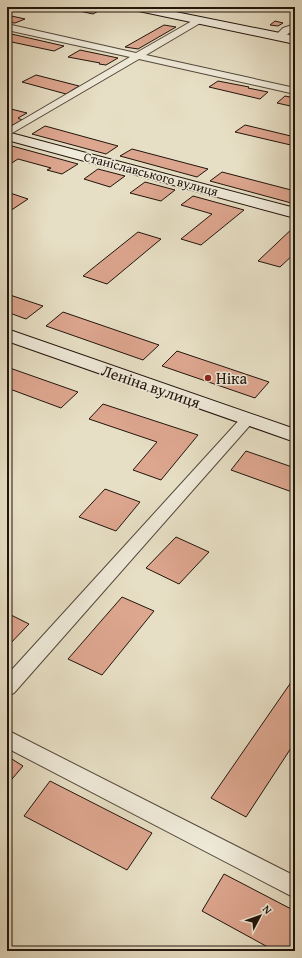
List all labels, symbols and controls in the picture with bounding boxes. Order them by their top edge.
street label: Станіславського вулиця [82,147,221,201]
street label: Леніна вулиця [98,358,204,414]
place label: Ніка [216,366,247,390]
marker: Ніка [203,373,213,383]
north arrow [240,896,280,936]
text: N [259,901,276,918]

